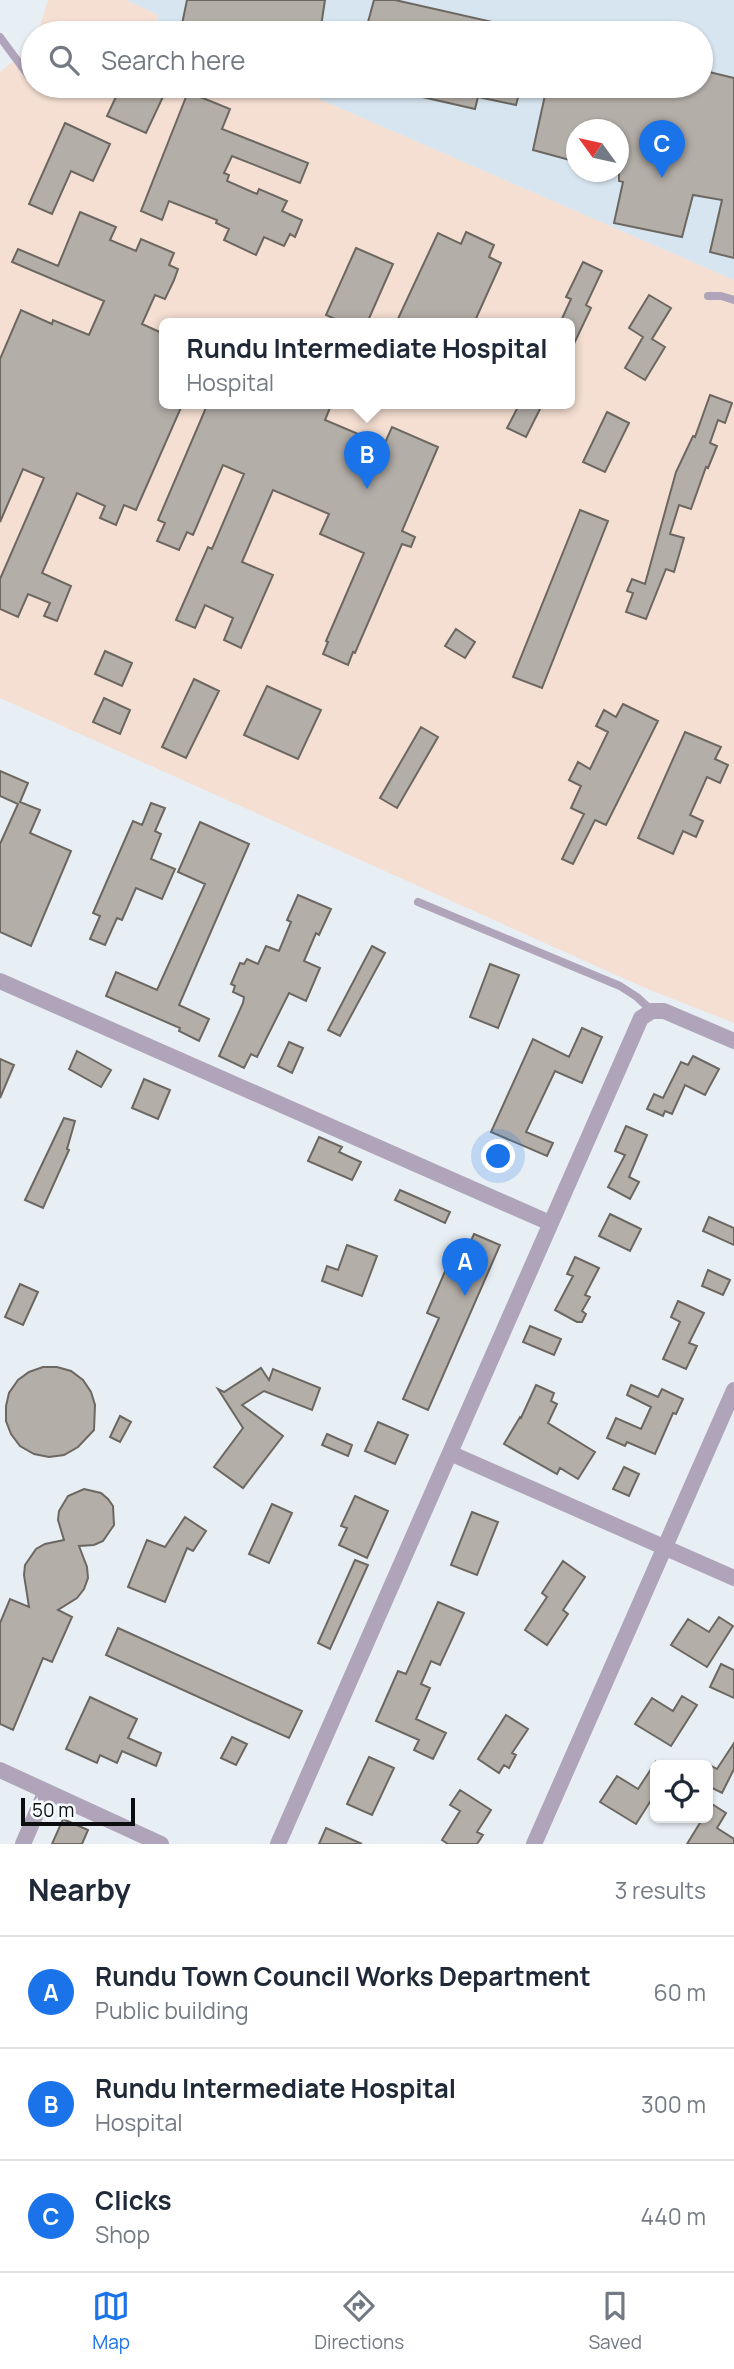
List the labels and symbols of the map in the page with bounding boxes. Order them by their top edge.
north arrow [566,119,629,182]
pin: C [639,120,685,178]
pin: B [344,431,390,489]
your location [481,1139,515,1173]
pin: A [442,1238,488,1296]
scale bar [21,1795,135,1827]

